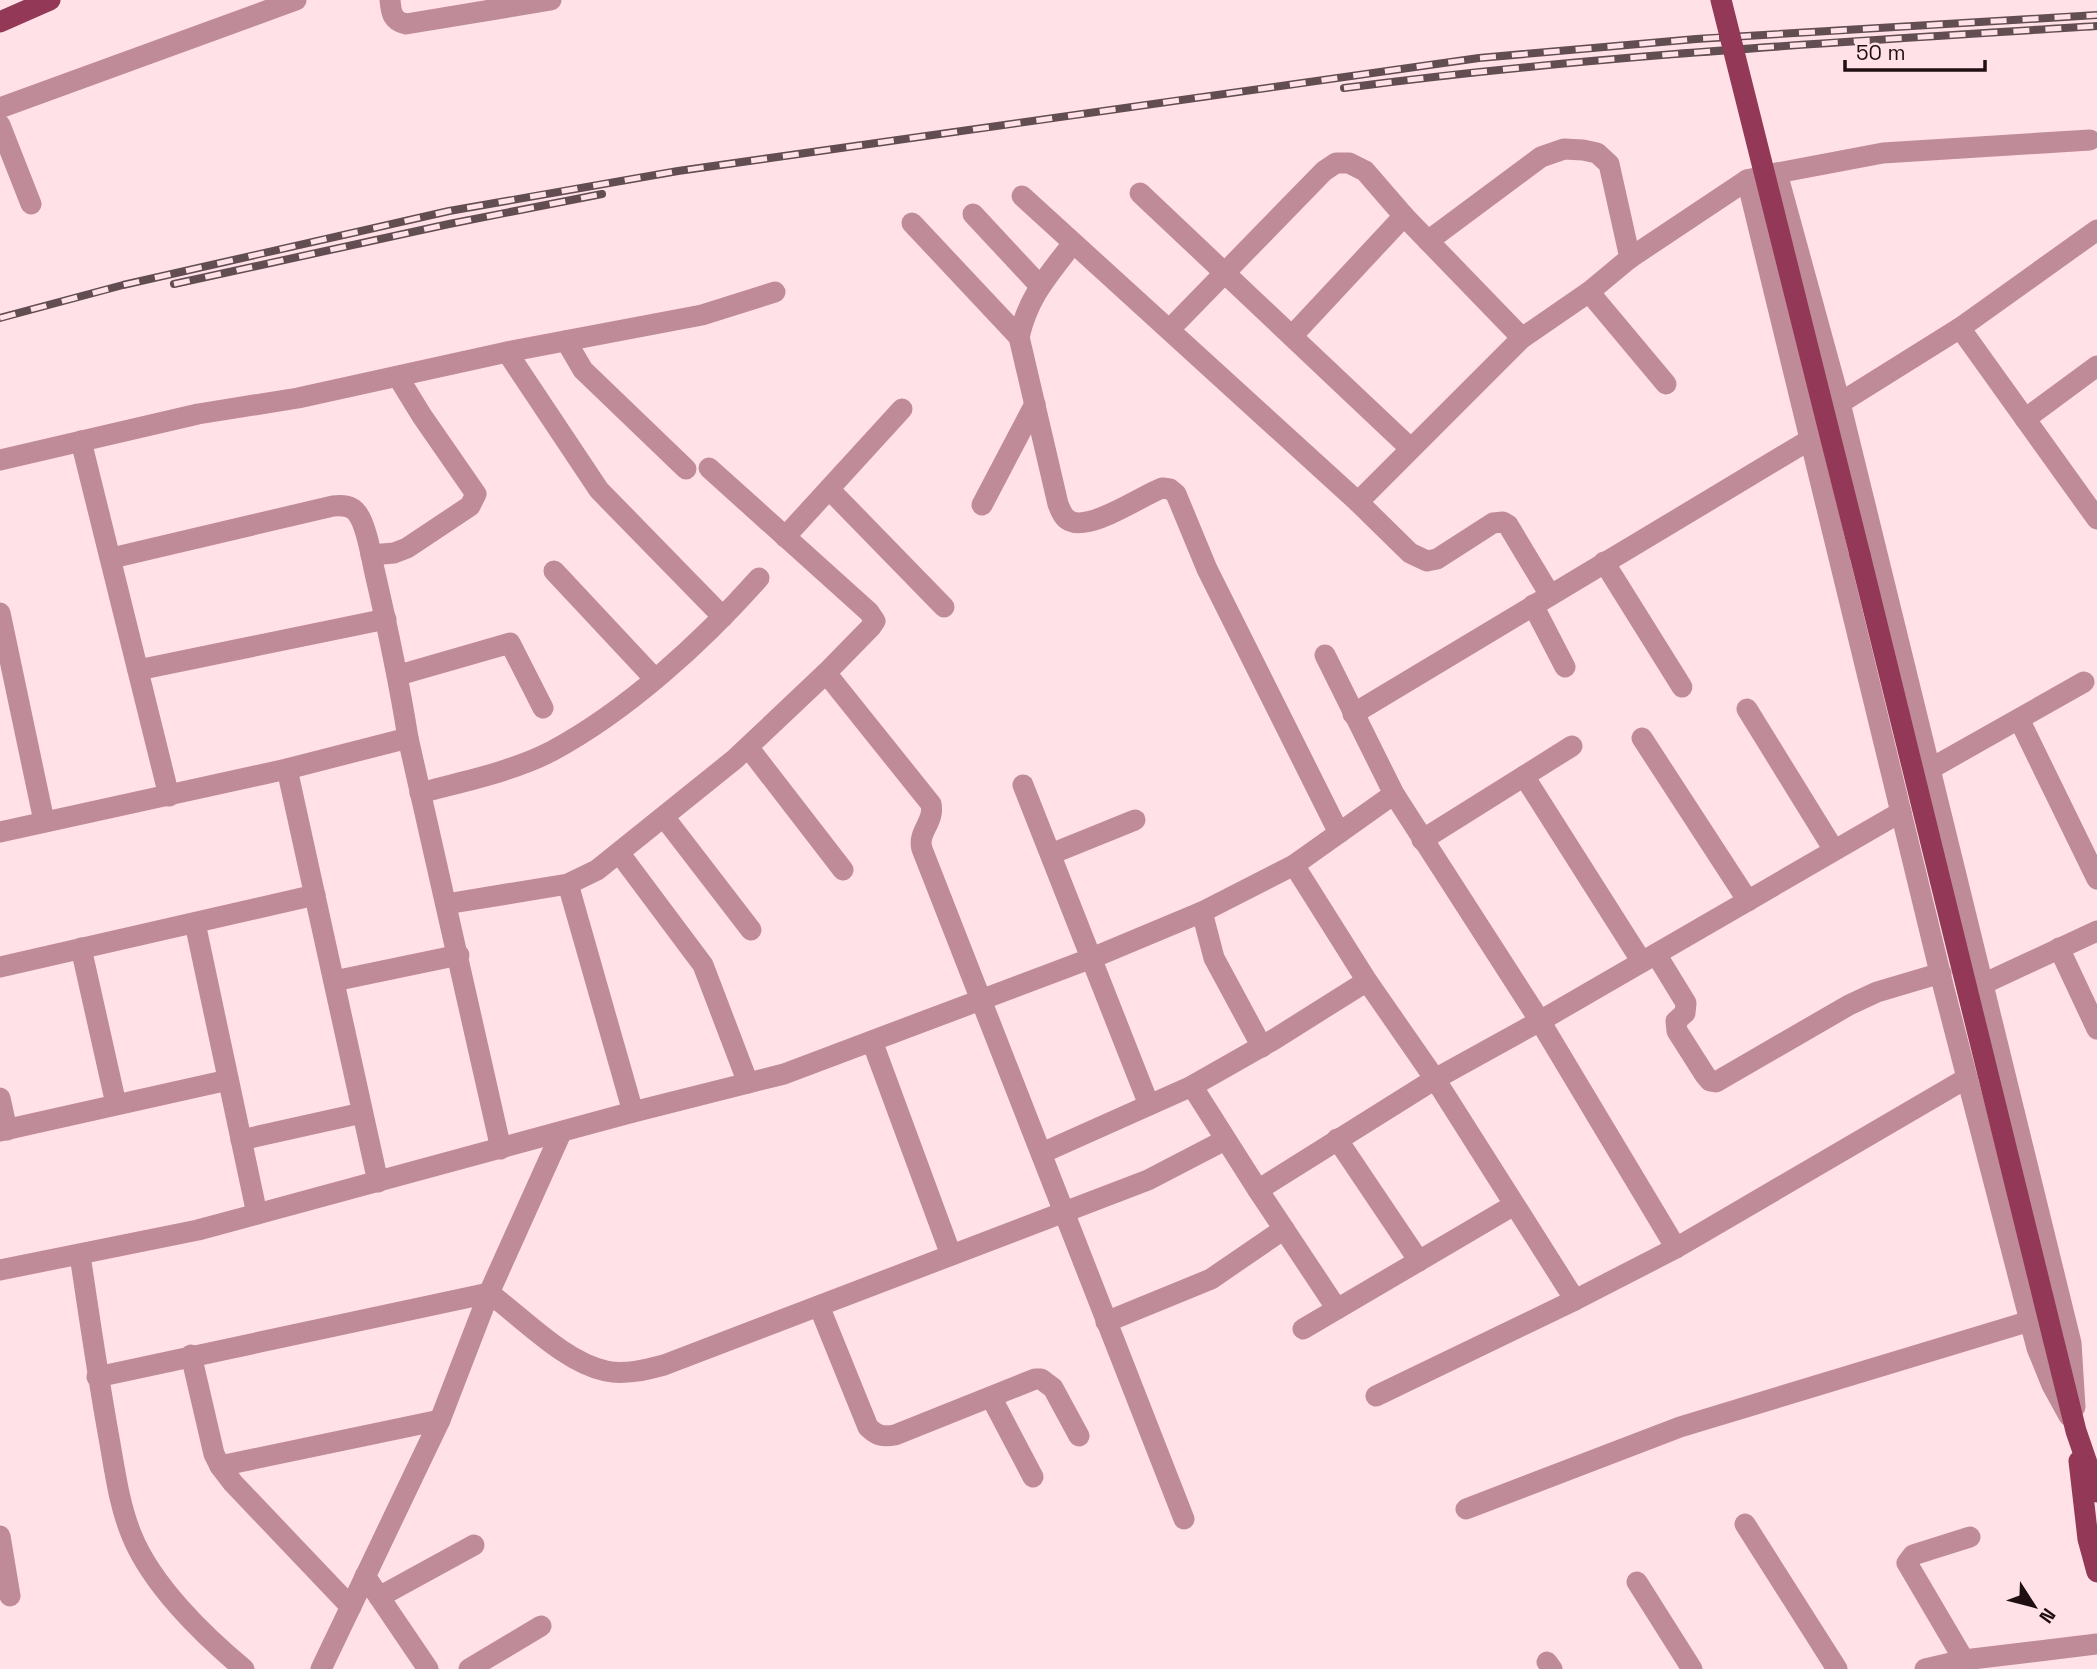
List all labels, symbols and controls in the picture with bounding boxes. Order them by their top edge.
scale bar [1845,28,1985,72]
text: 50 m [1856,39,1906,66]
north arrow [1999,1571,2069,1641]
text: N [2033,1603,2061,1628]

